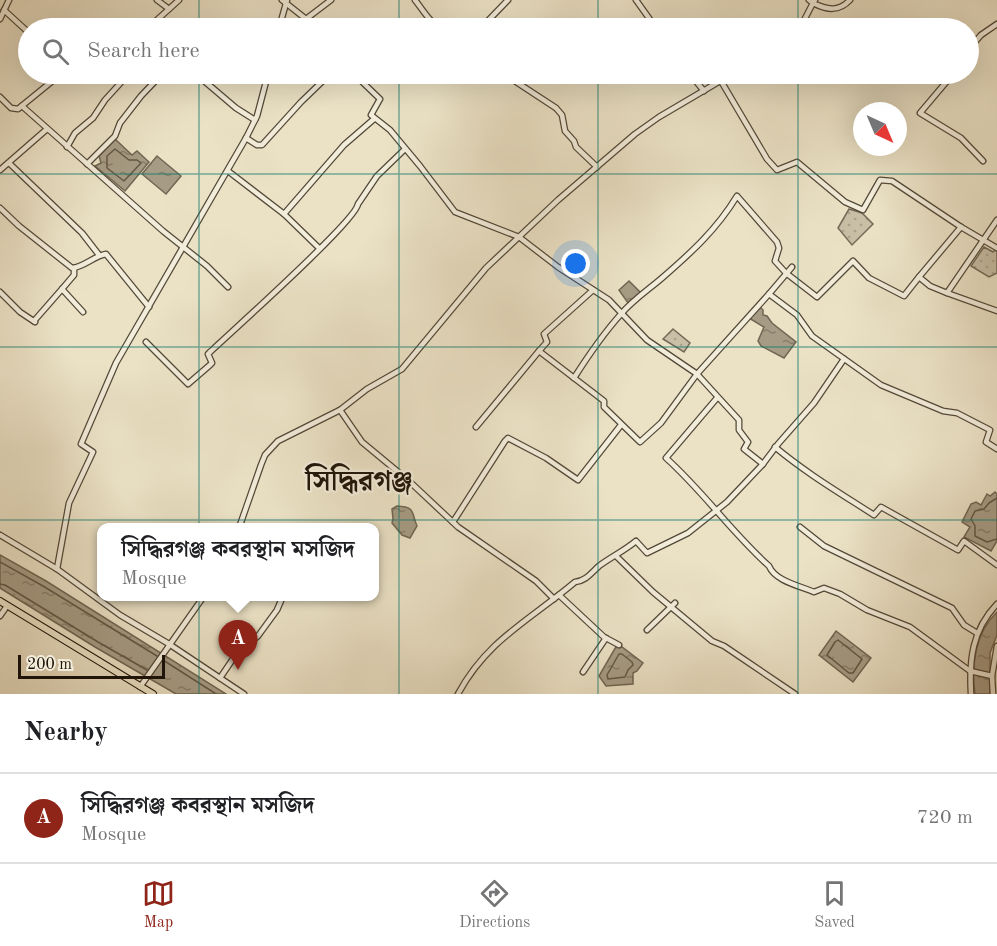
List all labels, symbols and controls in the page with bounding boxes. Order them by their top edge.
search box [18,18,979,84]
icon: search [39,35,72,68]
text: Search here [87,40,200,62]
north arrow [853,102,907,156]
your location [561,249,590,278]
district label: সিদ্ধিরগঞ্জ [304,463,413,497]
popup [97,523,379,601]
text: সিদ্ধিরগঞ্জ কবরস্থান মসজিদ [121,539,355,561]
text: Mosque [121,569,187,589]
pin: A [218,620,258,670]
scale bar [18,652,165,680]
text: 200 m [27,657,72,673]
text: Nearby [24,720,108,746]
text: সিদ্ধিরগঞ্জ কবরস্থান মসজিদ [81,795,314,817]
text: A [36,808,51,828]
text: 720 m [917,808,973,828]
text: Mosque [81,825,146,845]
tab: Map [142,877,175,933]
tab: Directions [459,877,530,933]
tab: Saved [814,877,855,933]

